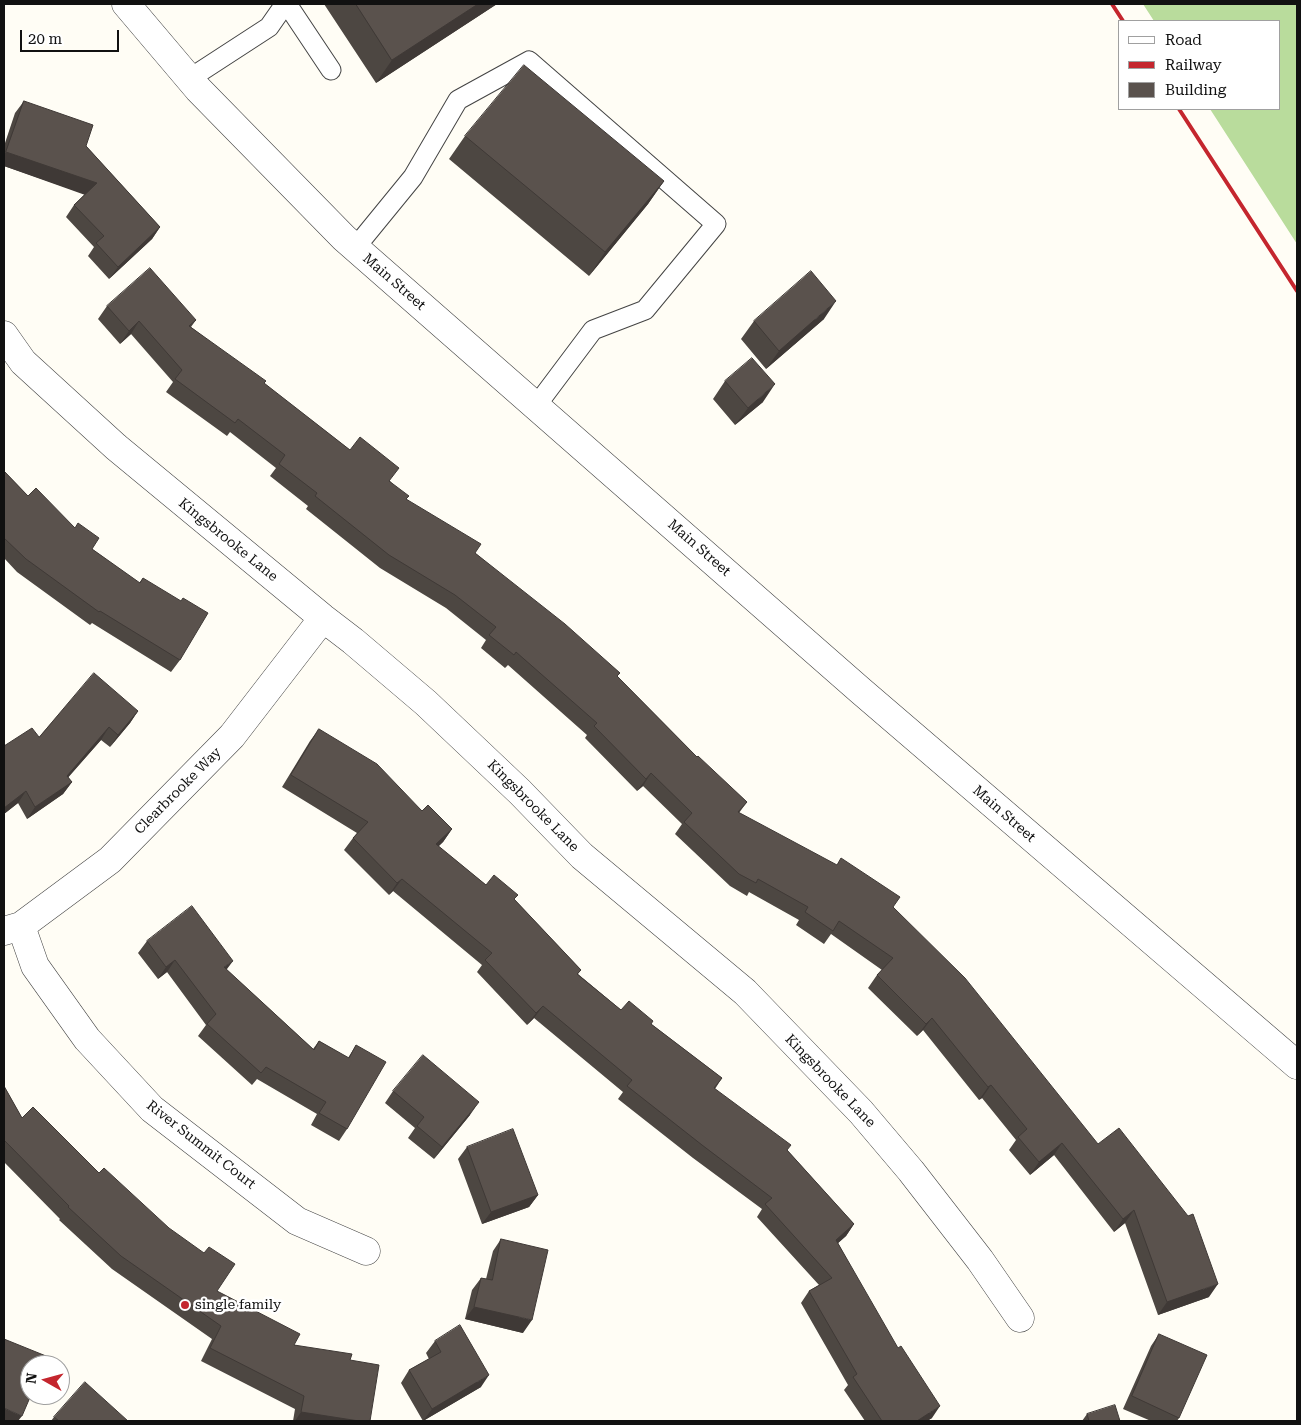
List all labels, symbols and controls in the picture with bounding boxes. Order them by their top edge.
scale bar [22,20,121,52]
legend [1118,20,1281,110]
text: 20 m [28,30,62,48]
text: Road [1165,31,1202,49]
text: Railway [1165,56,1222,74]
text: Building [1165,81,1226,99]
street label: Main Street [359,250,429,314]
street label: Kingsbrooke Lane [175,495,281,585]
street label: Main Street [664,516,734,580]
street label: Clearbrooke Way [131,744,225,838]
street label: Kingsbrooke Lane [484,757,582,855]
street label: Main Street [969,782,1039,846]
street label: Kingsbrooke Lane [781,1031,879,1131]
street label: River Summit Court [143,1097,259,1193]
place label: single family [195,1297,281,1313]
marker: single family [179,1299,191,1311]
north arrow [20,1355,70,1405]
text: N [23,1372,40,1385]

